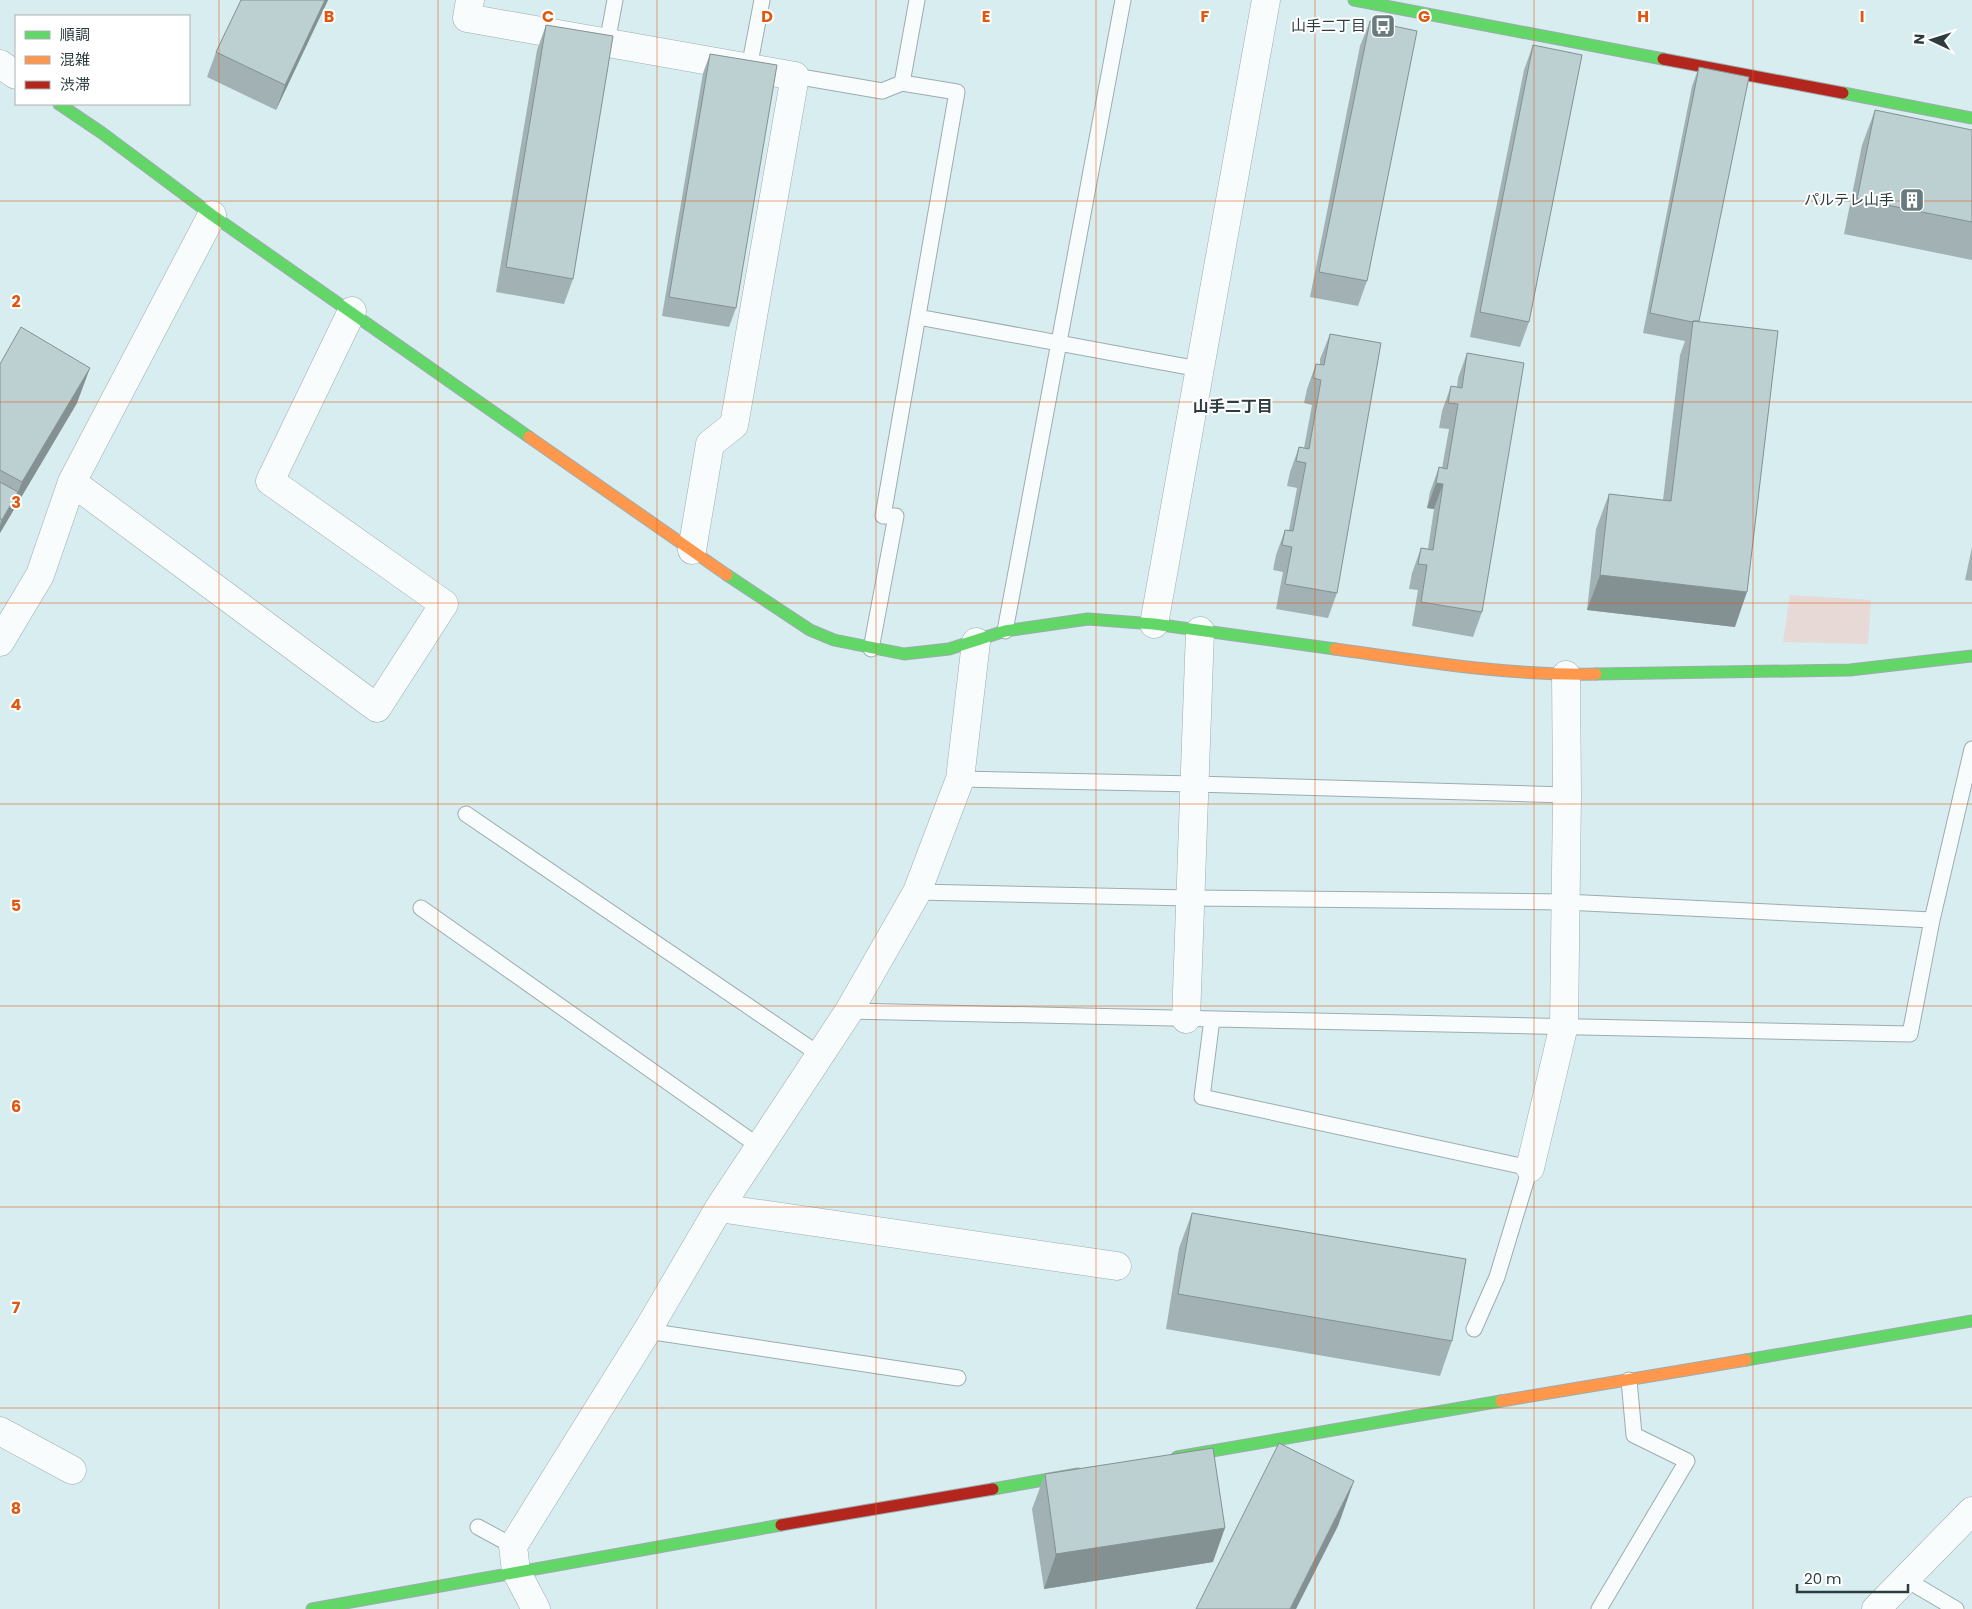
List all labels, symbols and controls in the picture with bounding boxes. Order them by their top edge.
text: B [324,5,334,28]
text: C [542,5,554,28]
text: D [761,5,773,28]
text: E [982,5,990,28]
text: F [1201,5,1210,28]
text: G [1418,5,1430,28]
text: H [1637,5,1649,28]
text: I [1860,5,1864,28]
bus stop icon: 山手二丁目 [1370,13,1396,39]
legend [15,15,190,105]
place label: 山手二丁目 [1291,15,1366,36]
north arrow [1907,15,1957,65]
text: 順調 [60,24,90,45]
text: N [1909,33,1929,45]
text: 混雑 [60,49,90,70]
text: 渋滞 [60,74,90,95]
building icon: パルテレ山手 [1899,187,1925,213]
place label: パルテレ山手 [1804,189,1894,210]
text: 2 [11,290,21,313]
district label: 山手二丁目 [1193,395,1273,418]
text: 3 [11,491,21,514]
text: 4 [11,693,22,716]
text: 5 [11,894,21,917]
text: 6 [11,1095,21,1118]
text: 7 [12,1296,21,1319]
text: 8 [11,1497,21,1520]
scale bar [1797,1562,1908,1594]
text: 20 m [1804,1568,1842,1589]

